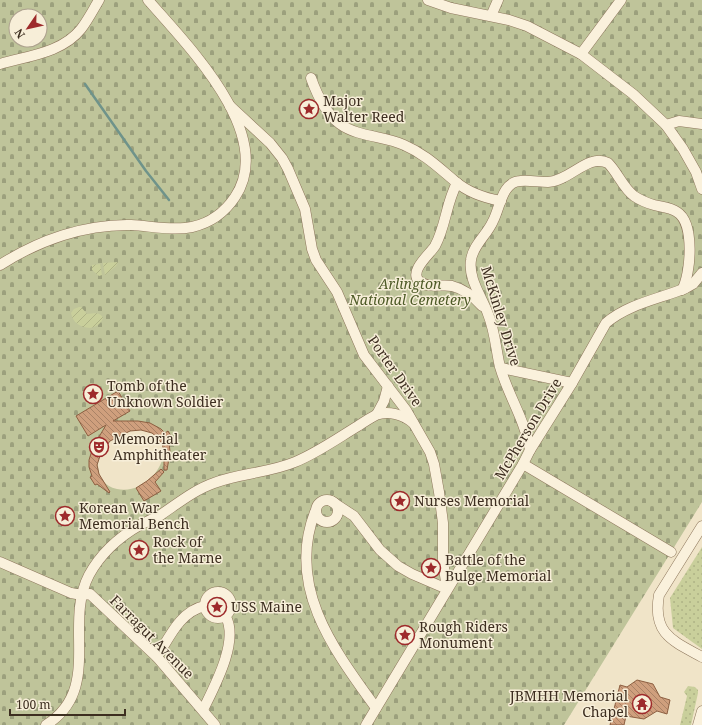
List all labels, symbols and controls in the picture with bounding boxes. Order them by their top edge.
north arrow [8,8,48,48]
text: N [10,26,28,42]
place label: Major Walter Reed [323,91,405,126]
place icon: Major Walter Reed [298,98,320,120]
street label: McKinley Drive [477,264,526,368]
park label: Arlington National Cemetery [348,274,471,309]
street label: Porter Drive [364,331,427,410]
street label: McPherson Drive [490,374,565,483]
place label: Tomb of the Unknown Soldier [107,376,224,411]
place icon: Tomb of the Unknown Soldier [82,383,104,405]
place label: Memorial Amphitheater [113,429,207,464]
theatre icon: Memorial Amphitheater [88,436,110,458]
place icon: Nurses Memorial [389,490,411,512]
place label: Nurses Memorial [414,491,530,510]
place label: Korean War Memorial Bench [79,498,189,533]
place icon: Korean War Memorial Bench [54,505,76,527]
place label: Rock of the Marne [153,532,222,567]
place icon: Rock of the Marne [128,539,150,561]
place label: Battle of the Bulge Memorial [445,550,552,585]
place icon: Battle of the Bulge Memorial [420,557,442,579]
street label: Farragut Avenue [106,591,198,683]
place icon: USS Maine [206,596,228,618]
place label: USS Maine [231,597,302,616]
place label: Rough Riders Monument [419,617,508,652]
place icon: Rough Riders Monument [394,624,416,646]
place label: JBMHH Memorial Chapel [509,686,629,721]
scale bar [10,691,125,717]
temple icon: JBMHH Memorial Chapel [631,693,653,715]
text: 100 m [16,696,51,713]

